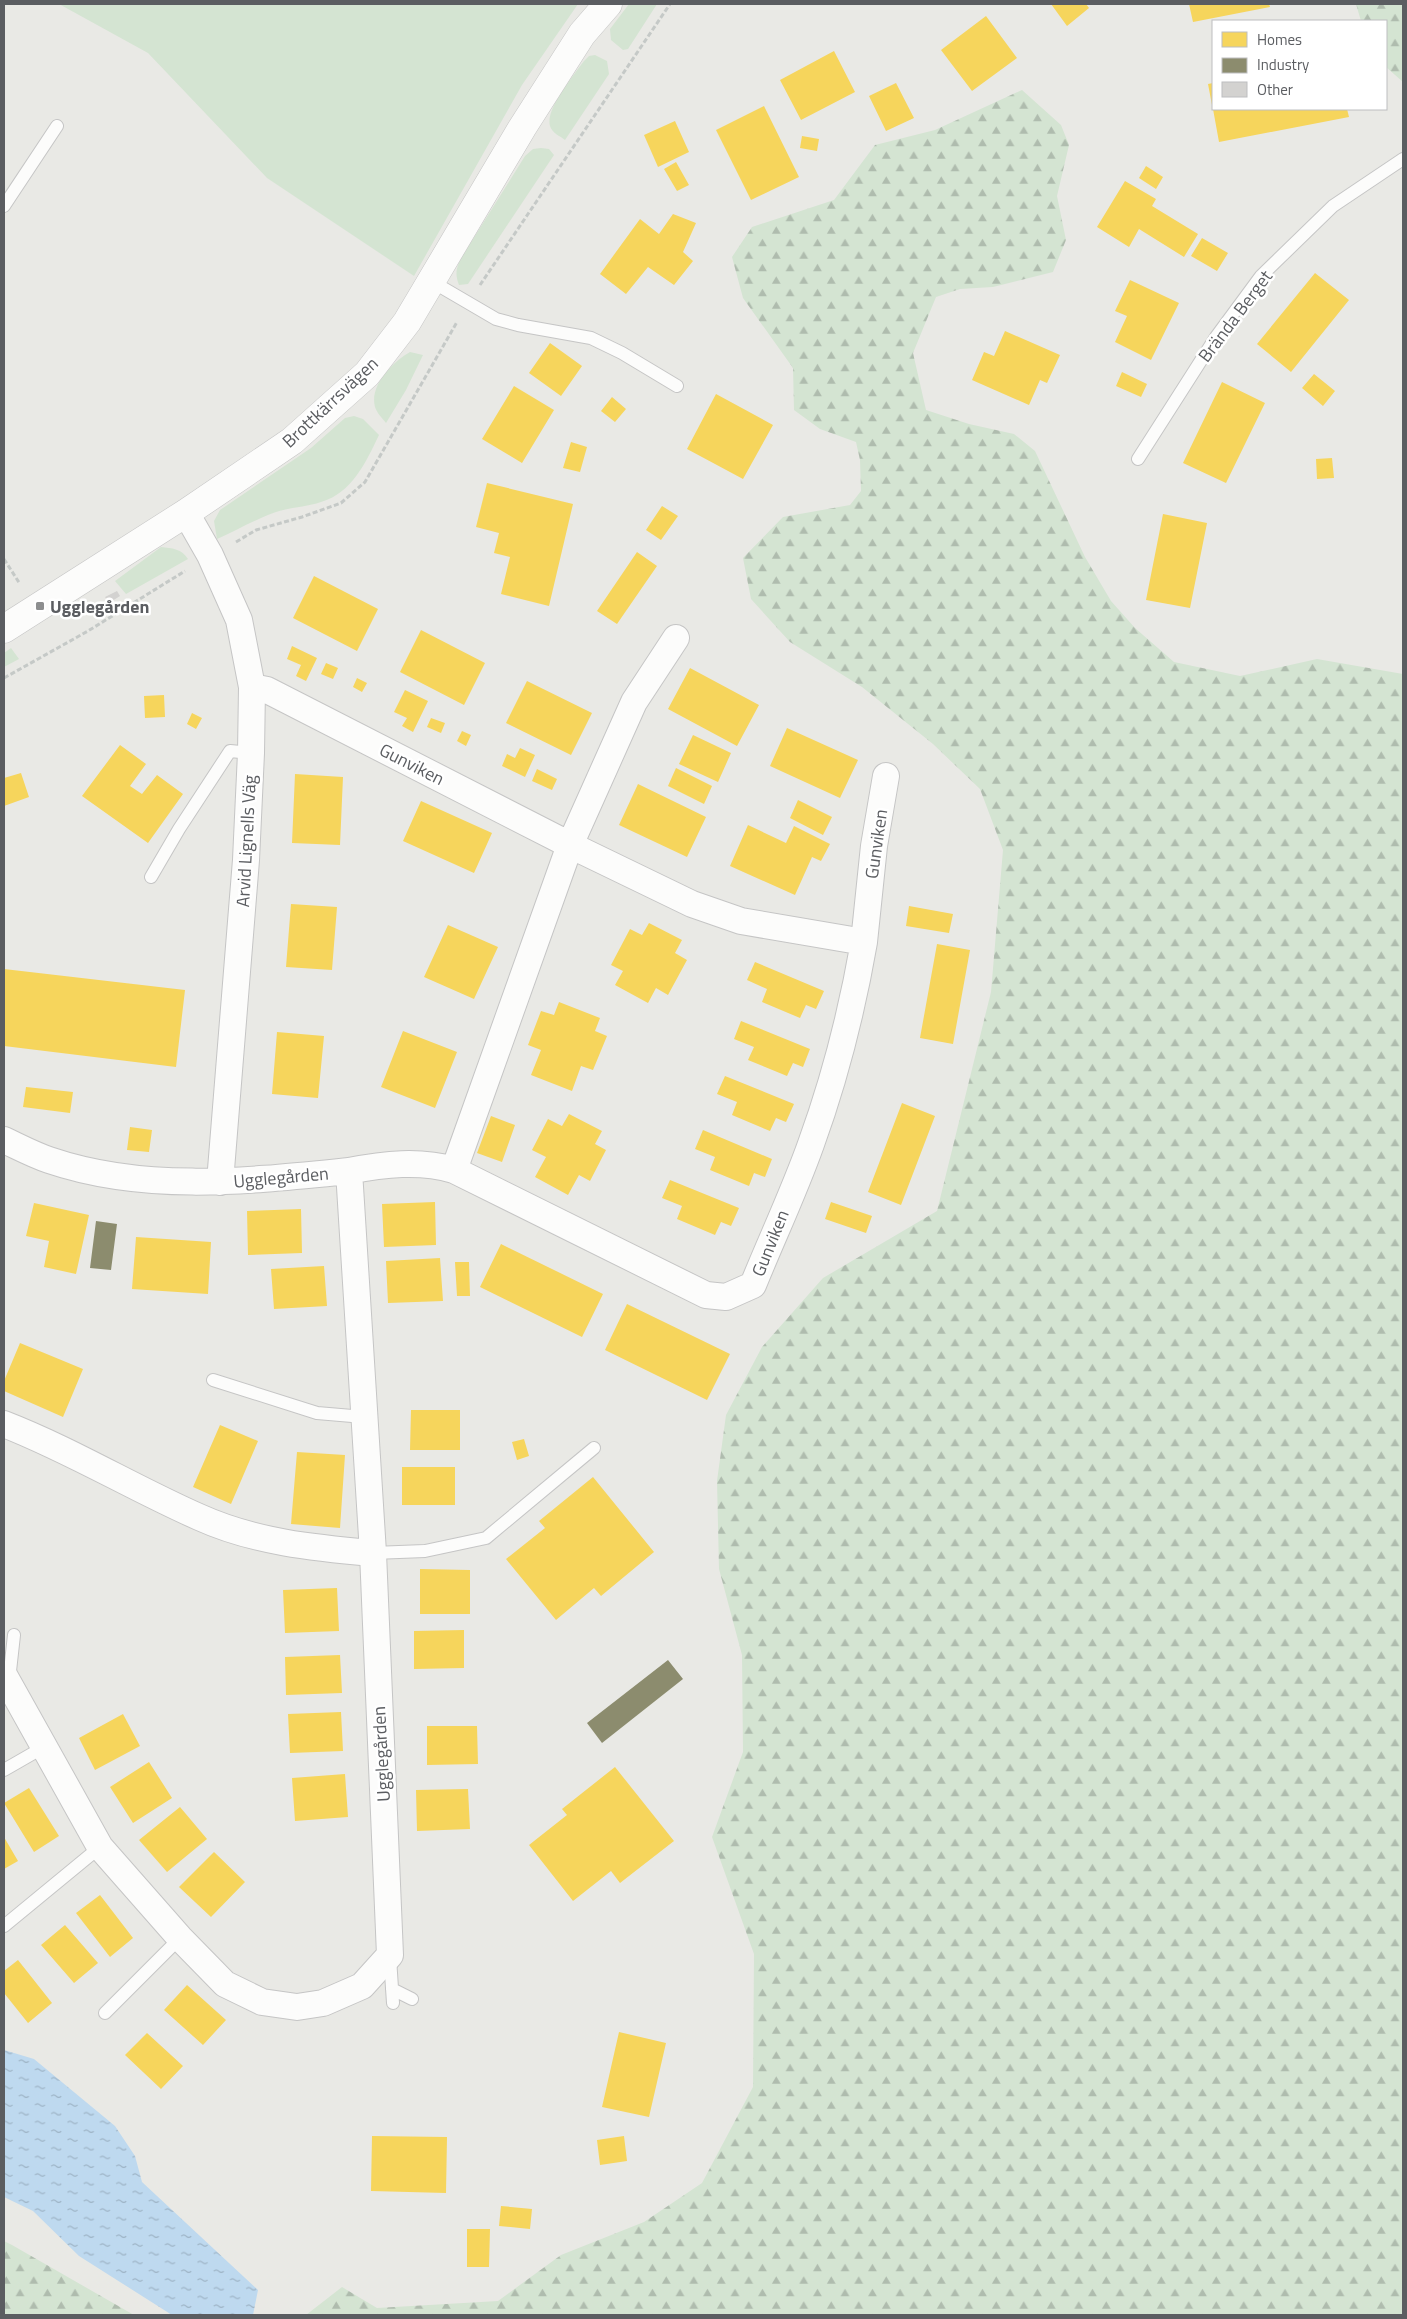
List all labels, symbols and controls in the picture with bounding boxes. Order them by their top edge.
legend [1212,20,1387,110]
text: Homes [1257,28,1302,51]
text: Industry [1257,53,1309,76]
text: Other [1257,78,1293,101]
street label: Brända Berget [1191,264,1279,368]
street label: Brottkärrsvägen [276,350,384,454]
place label: Ugglegården [50,593,149,620]
marker: Ugglegården [34,600,46,612]
street label: Gunviken [375,736,449,792]
street label: Arvid Lignells Väg [229,774,263,908]
street label: Gunviken [858,807,894,881]
street label: Ugglegården [232,1159,330,1195]
street label: Gunviken [744,1206,796,1280]
street label: Ugglegården [365,1706,397,1802]

